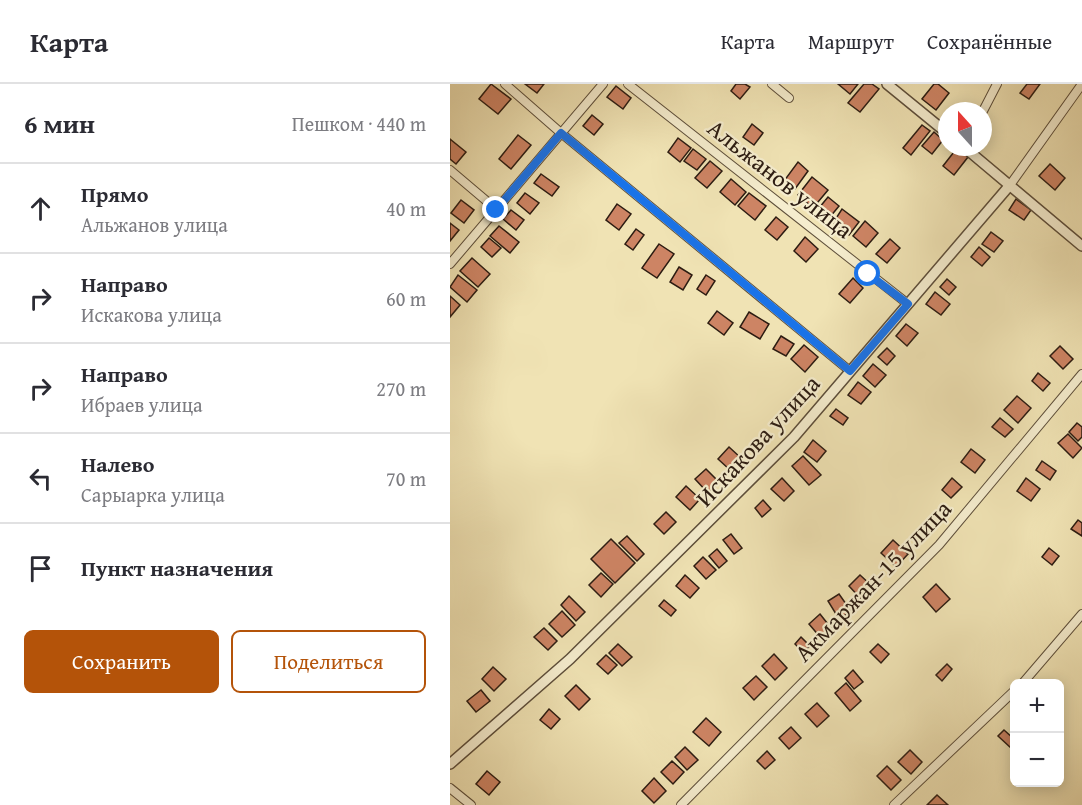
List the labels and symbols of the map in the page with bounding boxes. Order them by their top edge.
north arrow [938,102,992,156]
street label: Альжанов улица [700,111,861,247]
route end [482,196,508,222]
route start [854,260,880,286]
street label: Искакова улица [687,367,828,514]
street label: Акмаржан-15 улица [786,491,960,669]

